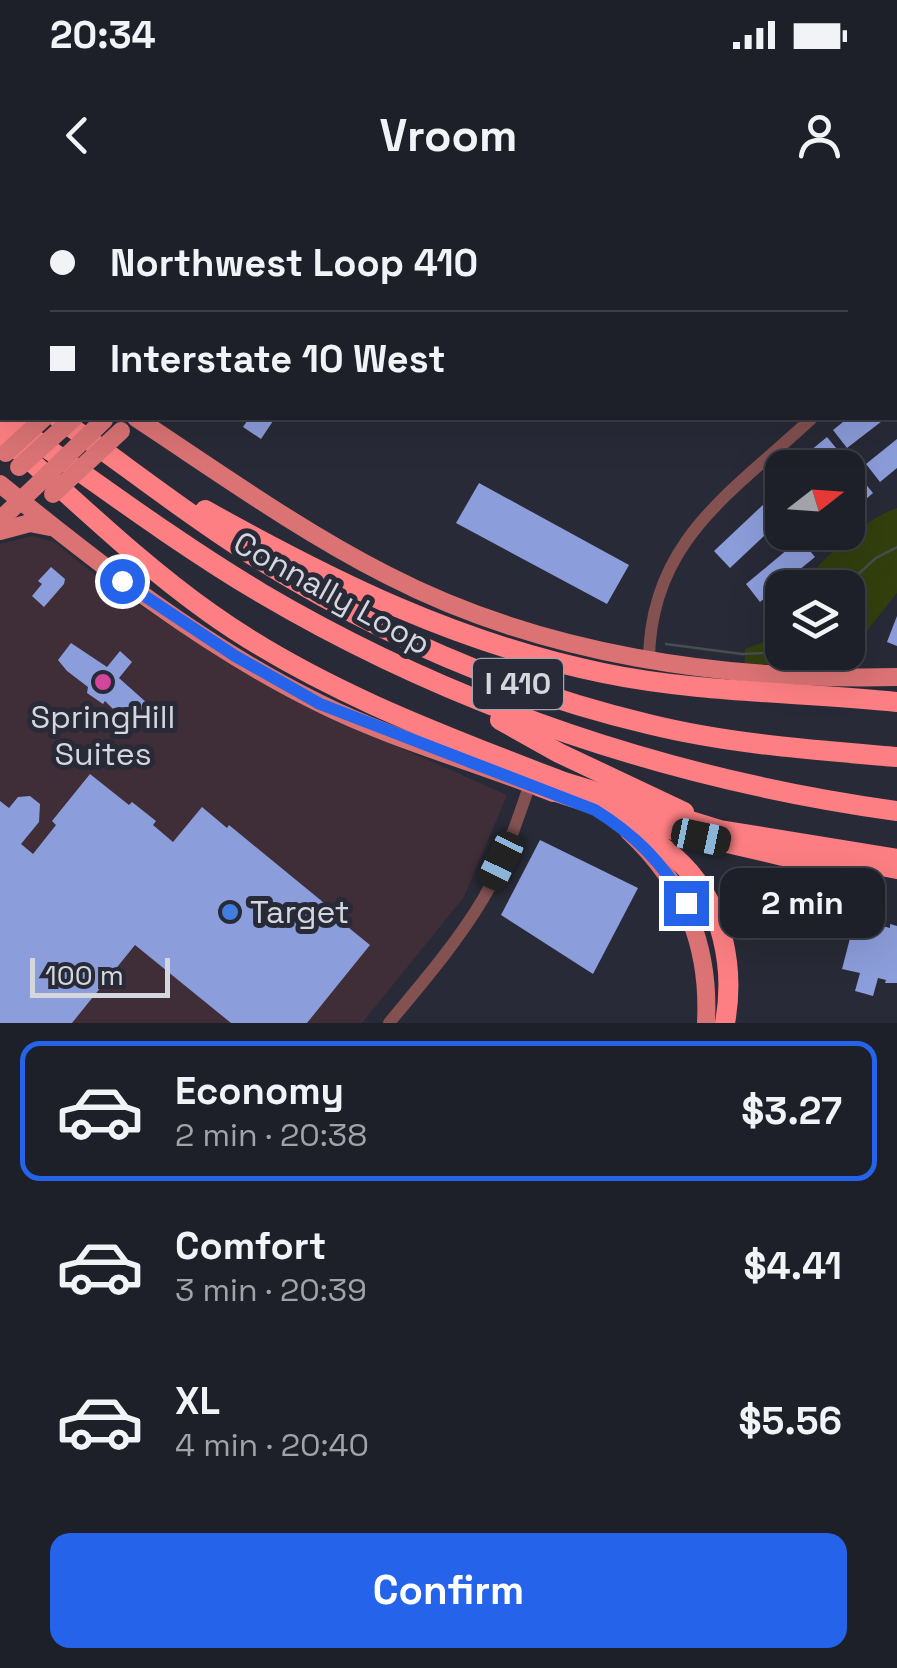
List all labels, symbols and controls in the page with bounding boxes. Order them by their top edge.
text: 20:34 [50,11,156,59]
text: Vroom [380,107,517,164]
icon: back [50,108,105,163]
icon: person [792,108,847,163]
text: Northwest Loop 410 [110,239,478,287]
text: Interstate 10 West [110,335,446,383]
north arrow [765,450,865,550]
map controls [765,450,865,670]
street label: Connally Loop [227,522,437,664]
route start [100,559,145,604]
button: layers [765,570,865,670]
road number: I 410 [473,659,563,709]
marker: SpringHill Suites [92,671,114,693]
place label: SpringHill Suites [31,697,175,774]
car [669,816,733,858]
car [474,827,528,895]
callout: 2 min [721,868,886,938]
route end [664,881,709,926]
text: 2 min [761,883,844,923]
place label: Target [250,892,350,932]
marker: Target [219,901,241,923]
scale bar [30,953,170,998]
text: 100 m [45,957,124,993]
icon: car [55,1066,145,1156]
text: Economy [175,1067,344,1115]
text: $3.27 [741,1087,842,1135]
text: 2 min · 20:38 [175,1115,367,1155]
icon: car [55,1221,145,1311]
text: Comfort [175,1222,326,1270]
text: $4.41 [744,1242,842,1290]
text: 3 min · 20:39 [175,1270,367,1310]
icon: car [55,1376,145,1466]
text: XL [175,1377,220,1425]
text: $5.56 [739,1397,842,1445]
text: 4 min · 20:40 [175,1425,369,1465]
button: Confirm [50,1533,847,1648]

